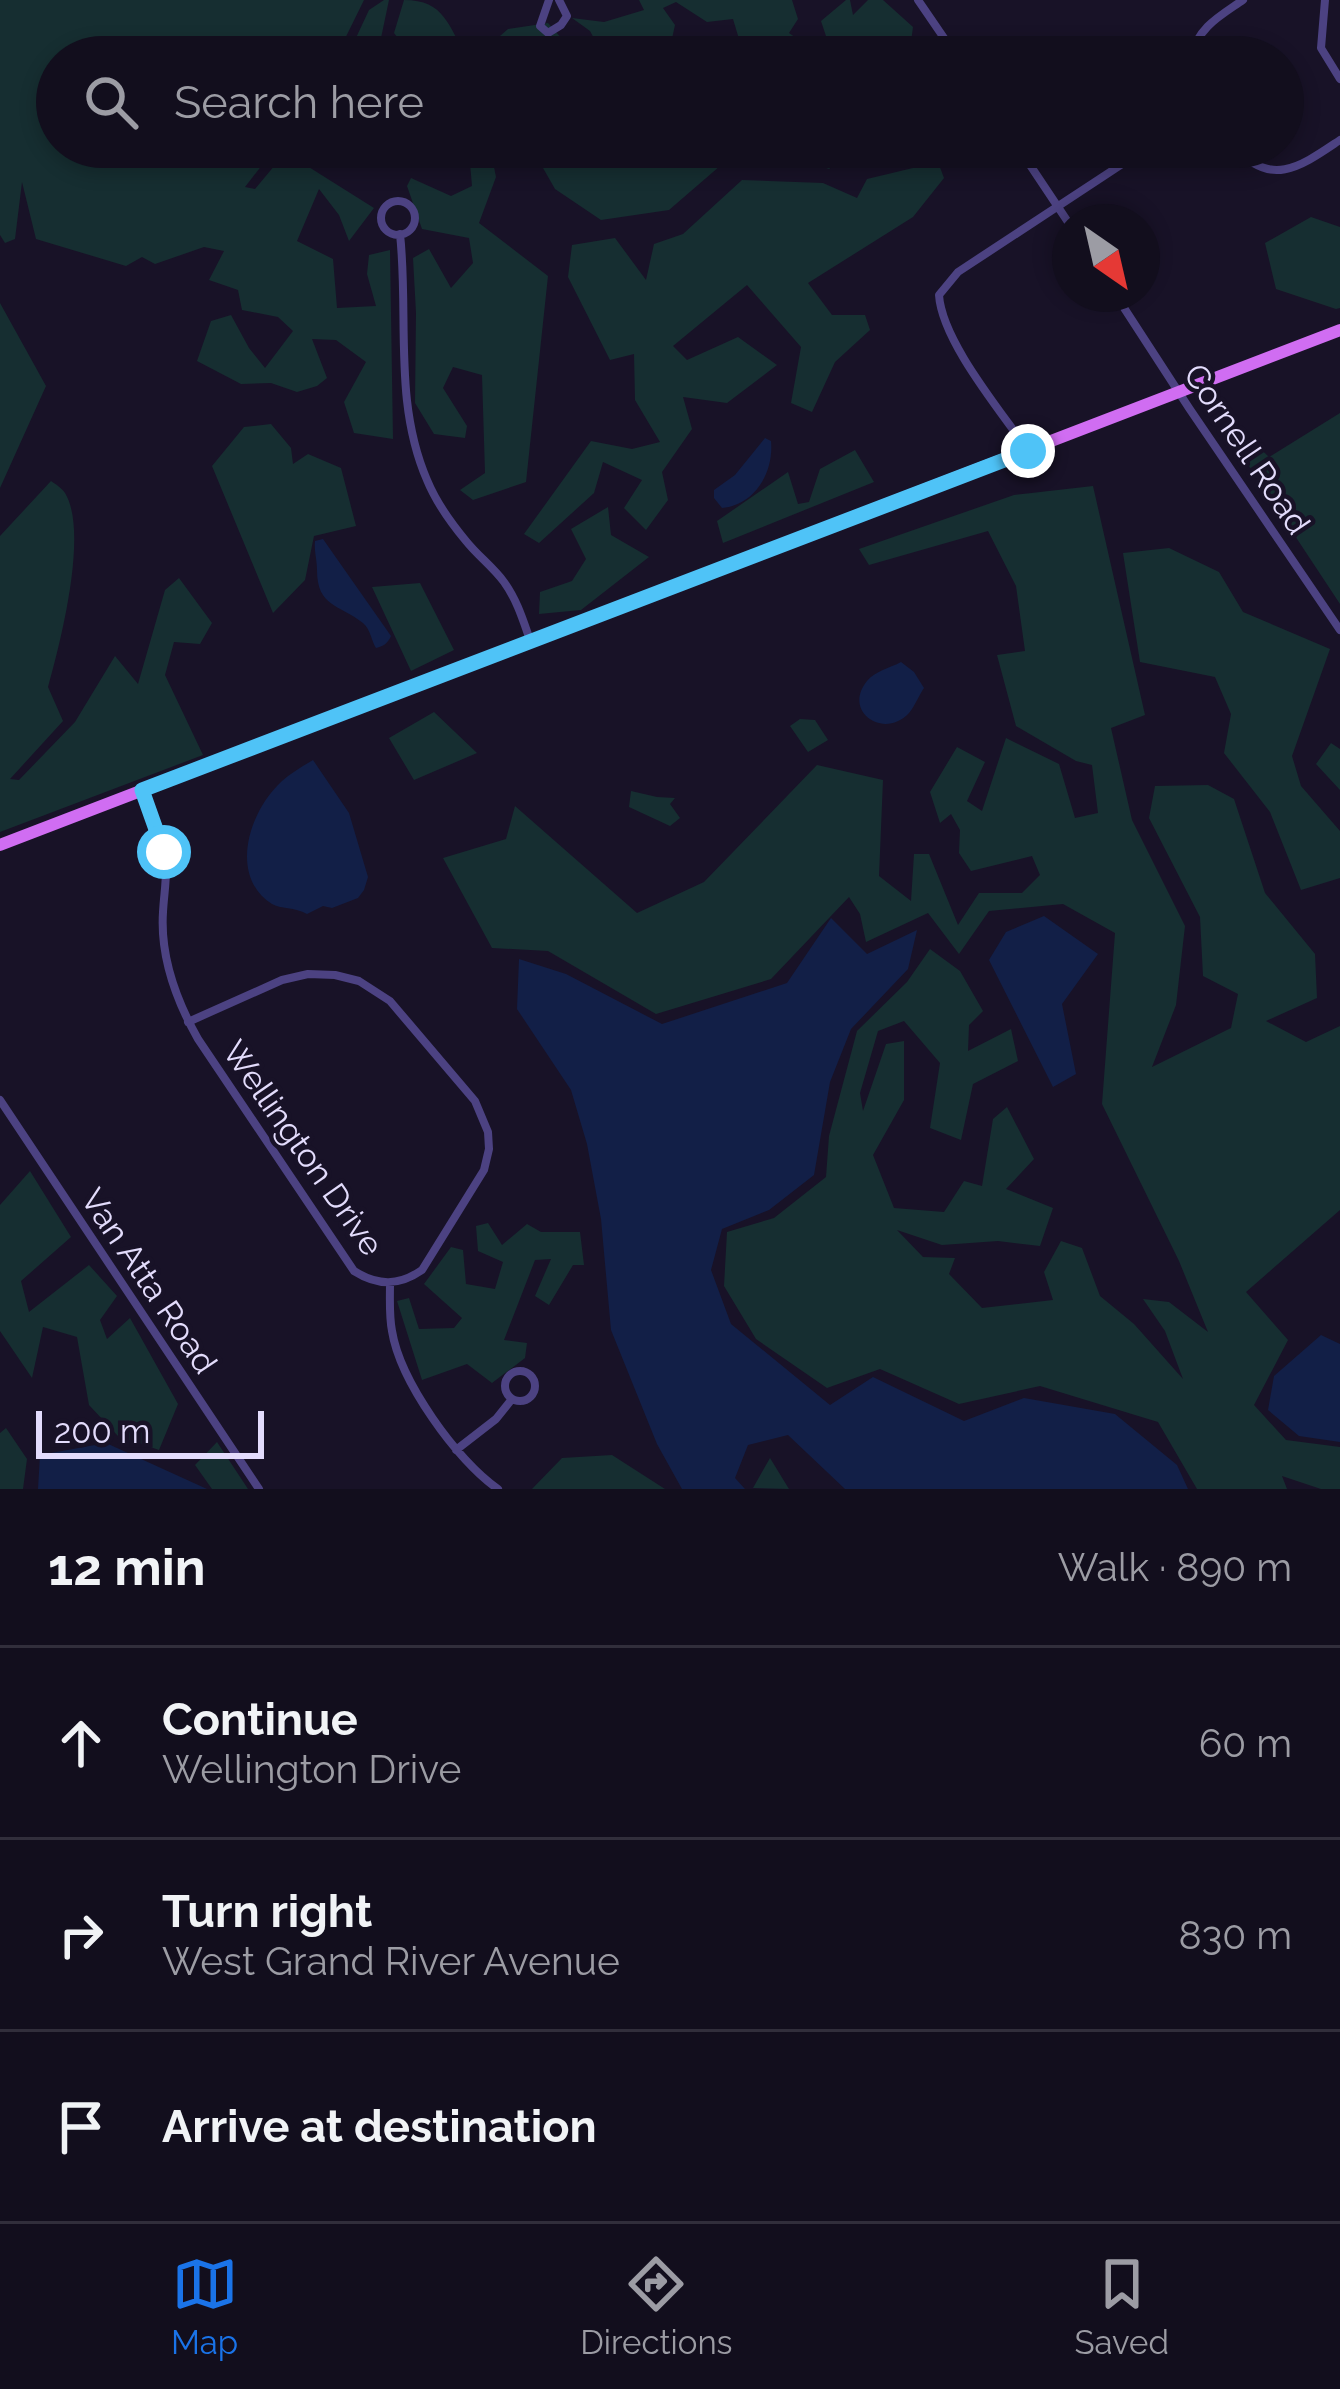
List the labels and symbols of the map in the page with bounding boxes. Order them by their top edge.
north arrow [1052,204,1160,312]
street label: Cornell Road [1176,356,1318,542]
route end [1001,424,1055,478]
route start [137,825,191,879]
street label: Wellington Drive [214,1033,392,1263]
street label: Van Atta Road [73,1181,225,1381]
scale bar [36,1405,264,1458]

